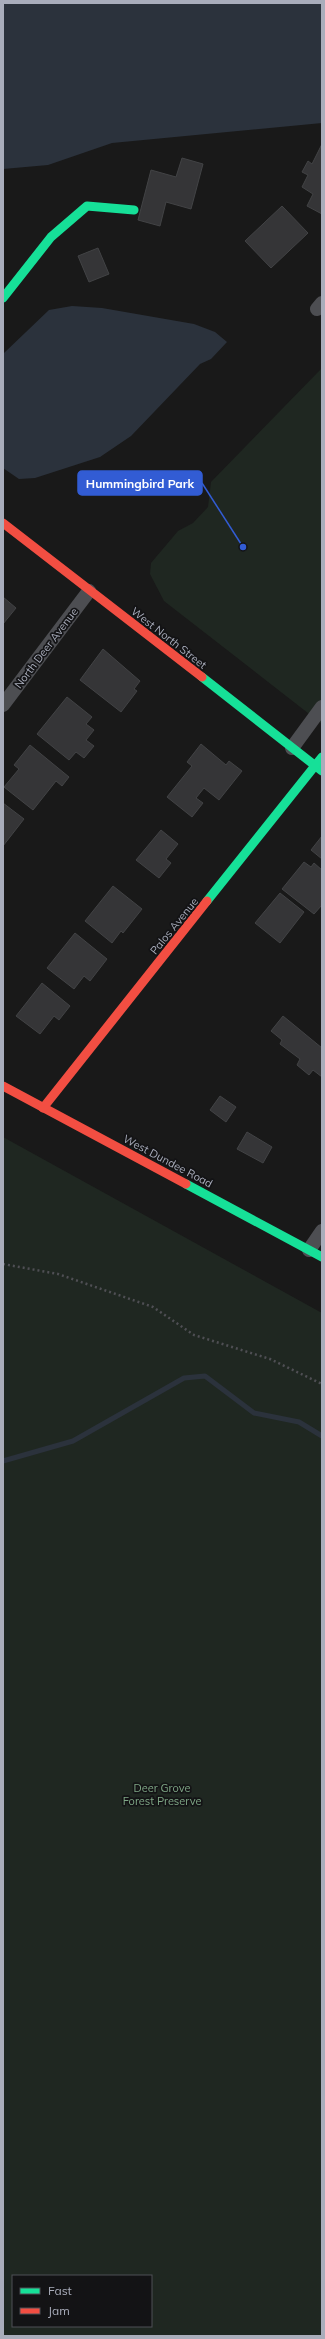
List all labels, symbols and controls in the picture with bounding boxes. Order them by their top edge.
callout: Hummingbird Park [78,471,202,495]
text: Hummingbird Park [86,476,195,491]
street label: West North Street [128,604,210,672]
street label: North Deer Avenue [11,605,81,691]
street label: Palos Avenue [147,895,201,957]
street label: West Dundee Road [121,1132,215,1190]
park label: Deer Grove Forest Preserve [123,1781,201,1808]
legend [12,2275,152,2327]
text: Fast [48,2283,72,2298]
text: Jam [48,2303,70,2318]

